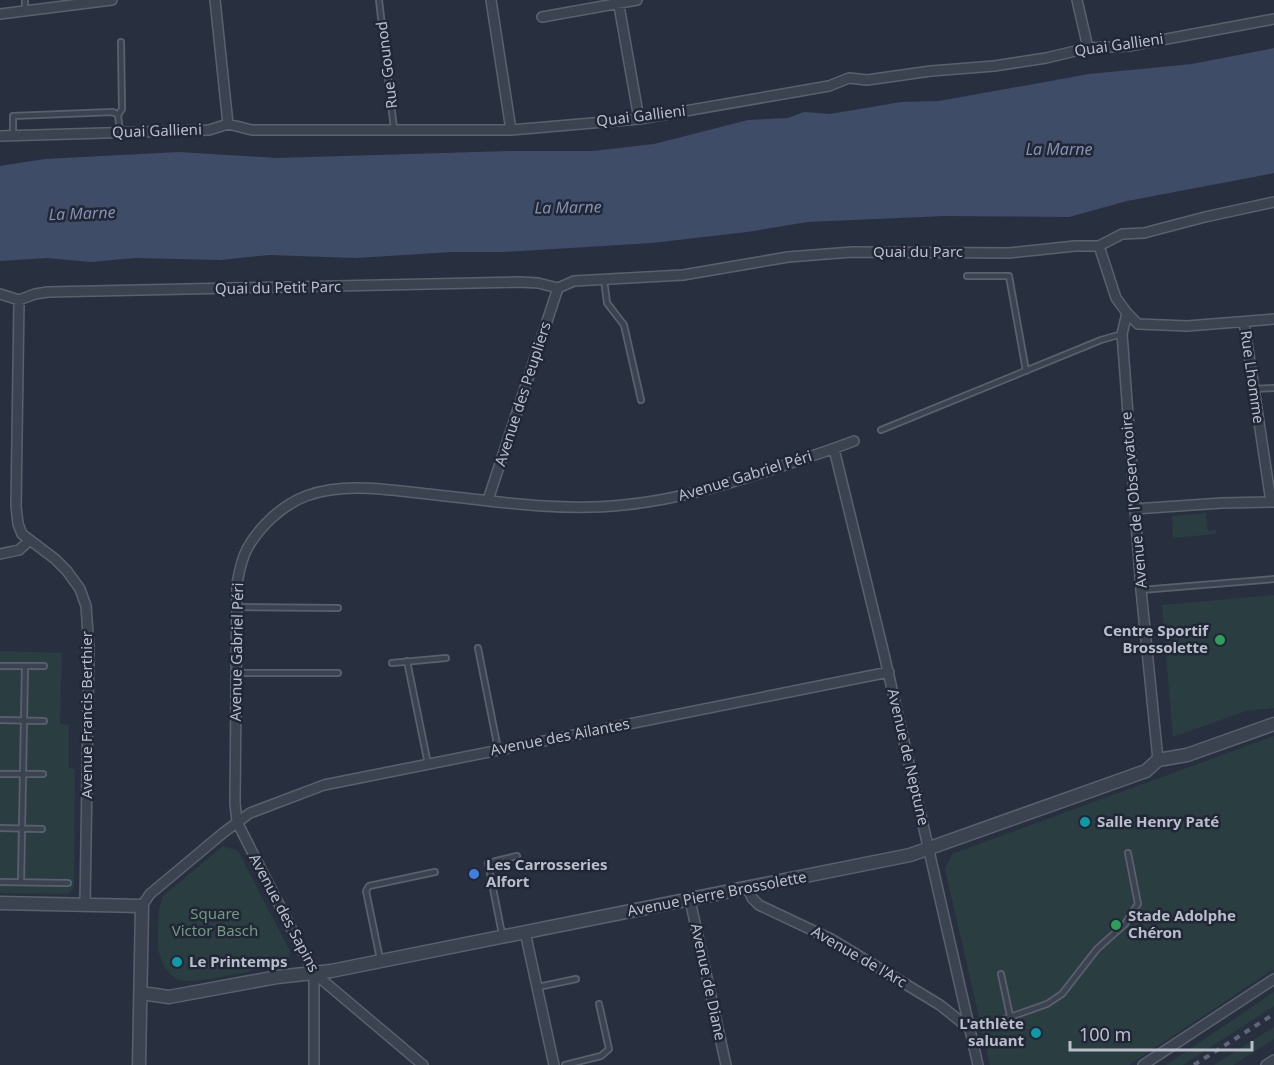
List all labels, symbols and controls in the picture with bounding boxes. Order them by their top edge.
street label: Rue Gounod [371,20,401,110]
street label: Quai Gallieni [1073,28,1165,60]
street label: Quai Gallieni [595,100,687,130]
street label: Quai Gallieni [112,118,202,142]
water label: La Marne [1025,138,1093,160]
water label: La Marne [534,195,602,219]
water label: La Marne [48,201,116,225]
street label: Quai du Parc [873,241,963,261]
street label: Quai du Petit Parc [215,276,341,298]
street label: Avenue des Peupliers [489,319,555,469]
street label: Rue Lhomme [1237,329,1269,425]
street label: Avenue de l'Observatoire [1115,411,1151,589]
street label: Avenue Gabriel Péri [675,445,814,505]
street label: Avenue Gabriel Péri [225,582,247,722]
place label: Centre Sportif Brossolette [1103,620,1209,657]
street label: Avenue Francis Berthier [76,631,96,799]
marker: Centre Sportif Brossolette [1213,633,1227,647]
street label: Avenue de Neptune [884,686,934,827]
street label: Avenue des Ailantes [488,713,631,759]
place label: Salle Henry Paté [1097,811,1219,831]
marker: Salle Henry Paté [1078,815,1092,829]
street label: Avenue des Sapins [245,850,325,975]
place label: Les Carrosseries Alfort [486,854,608,891]
street label: Avenue Pierre Brossolette [625,866,808,920]
marker: Les Carrosseries Alfort [467,867,481,881]
park label: Square Victor Basch [172,903,258,940]
place label: Stade Adolphe Chéron [1128,905,1236,942]
marker: Stade Adolphe Chéron [1109,918,1123,932]
street label: Avenue de Diane [687,921,731,1042]
street label: Avenue de l'Arc [808,921,911,992]
place label: Le Printemps [189,951,288,971]
marker: Le Printemps [170,955,184,969]
place label: L'athlète saluant [959,1013,1024,1050]
scale bar [1070,1014,1252,1052]
text: 100 m [1079,1022,1131,1046]
marker: L'athlète saluant [1029,1026,1043,1040]

